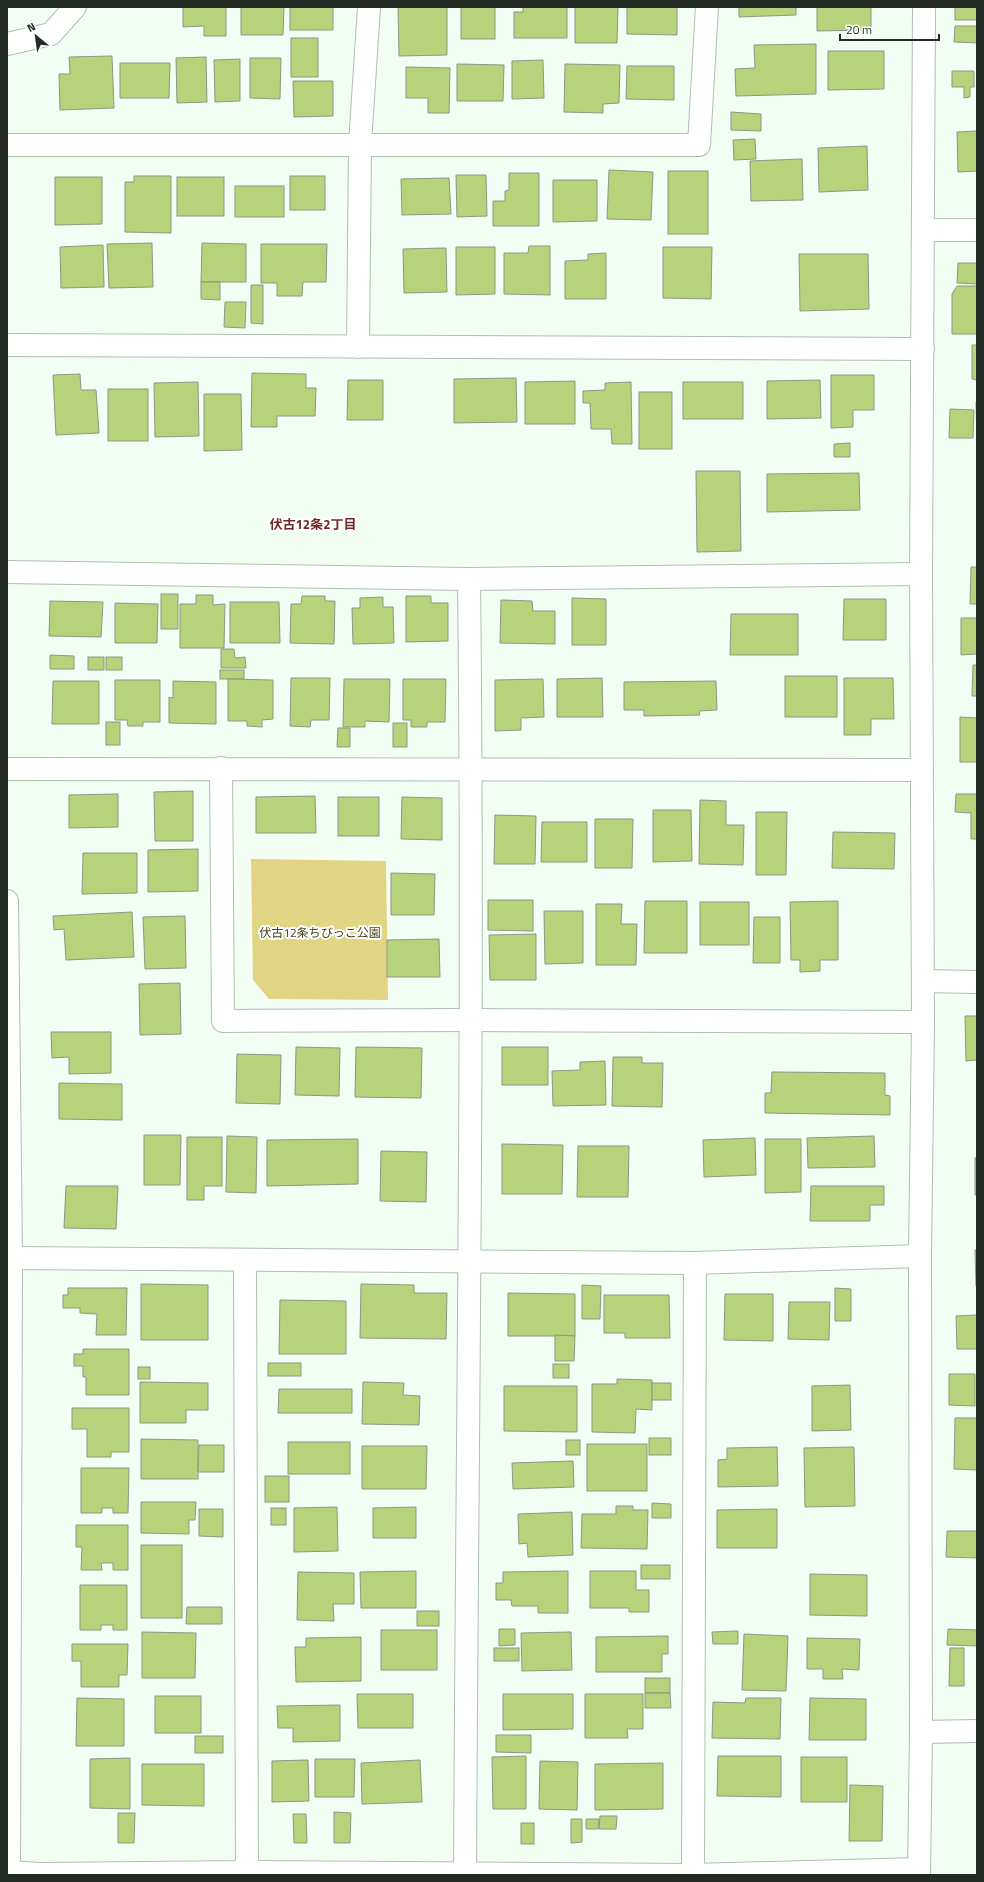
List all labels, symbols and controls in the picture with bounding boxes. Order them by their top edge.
north arrow [16,16,56,56]
scale bar [840,16,939,42]
text: N [24,18,38,36]
text: 20 m [846,20,872,39]
district label: 伏古12条2丁目 [270,514,356,534]
park label: 伏古12条ちびっこ公園 [259,923,381,942]

